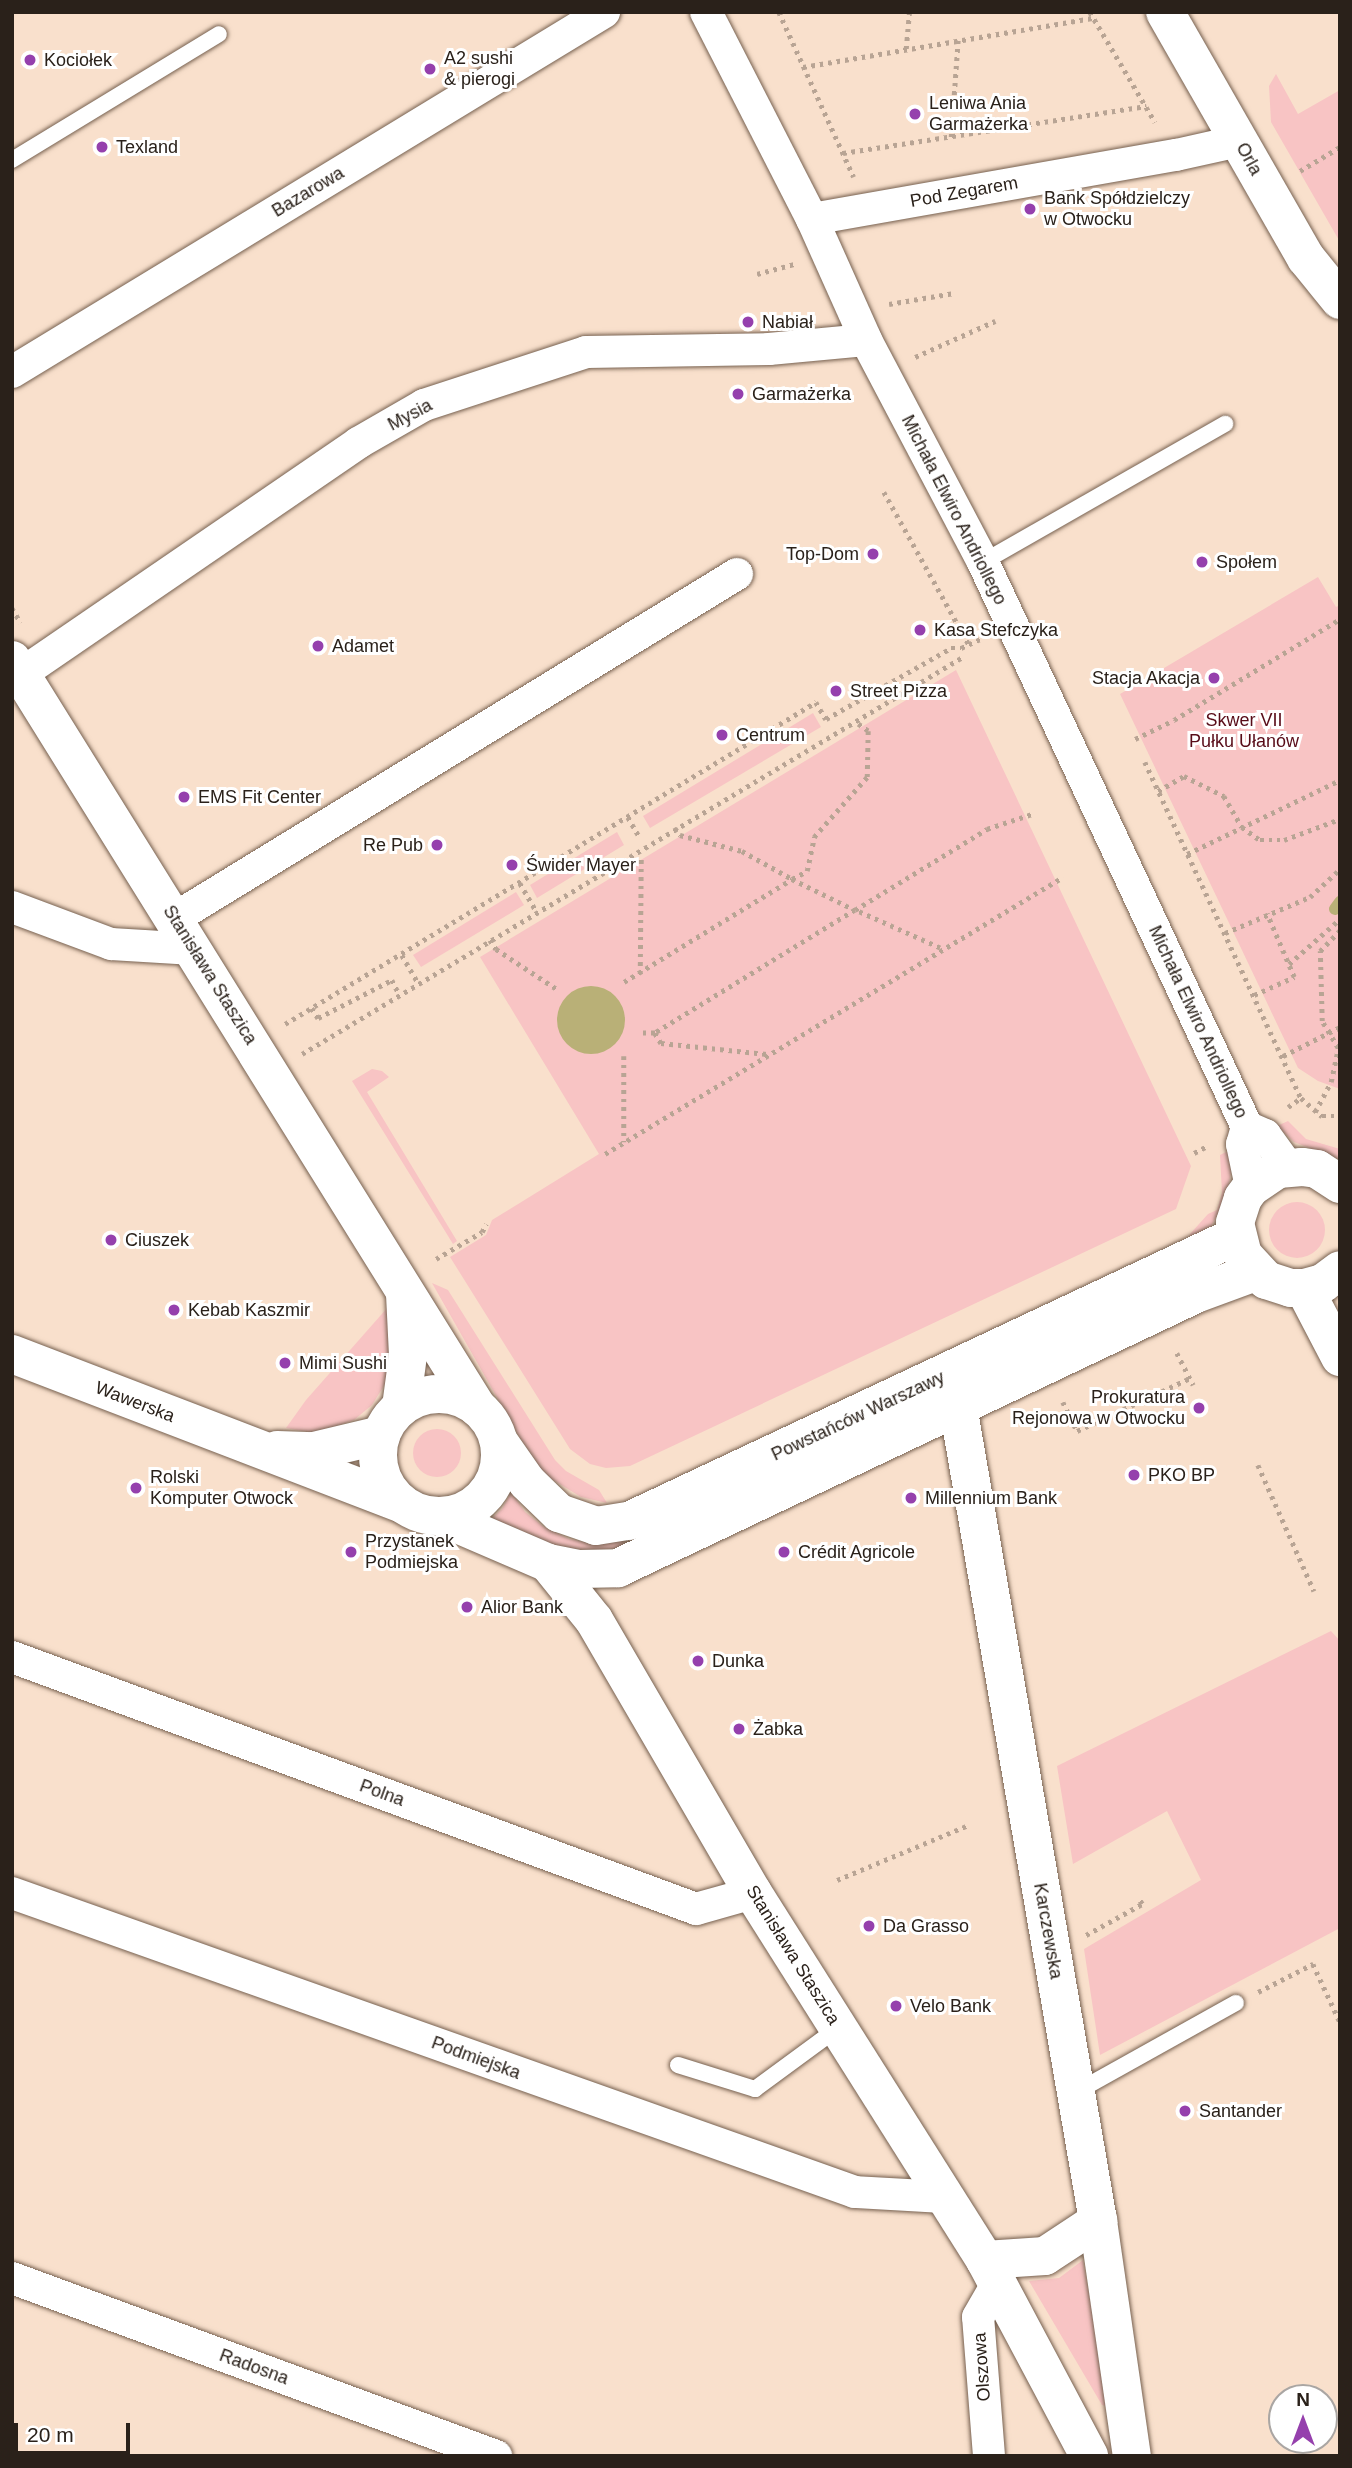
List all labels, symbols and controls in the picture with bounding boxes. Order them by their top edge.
place label: A2 sushi & pierogi [444,48,515,90]
place label: Kociołek [44,49,112,71]
marker: Kociołek [22,52,38,68]
marker: A2 sushi & pierogi [422,61,438,77]
place label: Leniwa Ania Garmażerka [929,93,1028,136]
marker: Leniwa Ania Garmażerka [907,106,923,122]
place label: Texland [116,136,178,158]
marker: Texland [94,139,110,155]
street label: Orla [1231,139,1267,179]
street label: Bazarowa [268,162,348,222]
street label: Pod Zegarem [908,172,1020,212]
place label: Bank Spółdzielczy w Otwocku [1044,188,1190,230]
marker: Bank Spółdzielczy w Otwocku [1022,201,1038,217]
place label: Nabiał [762,311,813,333]
marker: Nabiał [740,314,756,330]
place label: Garmażerka [752,383,851,405]
marker: Garmażerka [730,386,746,402]
street label: Mysia [384,394,436,436]
street label: Michała Elwiro Andriollego [896,411,1012,609]
place label: Top-Dom [786,543,859,565]
marker: Top-Dom [865,546,881,562]
place label: Społem [1216,551,1277,573]
marker: Społem [1194,554,1210,570]
place label: Kasa Stefczyka [934,619,1058,641]
marker: Kasa Stefczyka [912,622,928,638]
place label: Adamet [332,635,394,657]
marker: Adamet [310,638,326,654]
place label: Stacja Akacja [1091,667,1200,689]
marker: Stacja Akacja [1206,670,1222,686]
place label: Street Pizza [850,680,947,702]
marker: Street Pizza [828,683,844,699]
park label: Skwer VII Pułku Ułanów [1189,710,1299,752]
place label: Centrum [736,724,805,746]
marker: Centrum [714,727,730,743]
place label: EMS Fit Center [198,786,321,808]
marker: EMS Fit Center [176,789,192,805]
place label: Re Pub [363,834,423,856]
marker: Re Pub [429,837,445,853]
place label: Świder Mayer [526,854,636,876]
marker: Świder Mayer [504,857,520,873]
street label: Stanisława Staszica [158,901,262,1049]
street label: Michała Elwiro Andriollego [1144,922,1252,1122]
place label: Ciuszek [125,1229,189,1251]
marker: Ciuszek [103,1232,119,1248]
place label: Kebab Kaszmir [188,1299,310,1321]
marker: Kebab Kaszmir [166,1302,182,1318]
place label: Mimi Sushi [299,1352,387,1374]
marker: Mimi Sushi [277,1355,293,1371]
street label: Powstańców Warszawy [768,1366,948,1466]
street label: Wawerska [92,1377,178,1427]
place label: Prokuratura Rejonowa w Otwocku [1012,1387,1185,1430]
marker: Prokuratura Rejonowa w Otwocku [1191,1400,1207,1416]
place label: PKO BP [1148,1464,1215,1486]
place label: Rolski Komputer Otwock [150,1467,293,1510]
marker: PKO BP [1126,1467,1142,1483]
marker: Rolski Komputer Otwock [128,1480,144,1496]
place label: Millennium Bank [925,1487,1057,1509]
marker: Millennium Bank [903,1490,919,1506]
place label: Przystanek Podmiejska [365,1531,458,1574]
place label: Crédit Agricole [798,1541,916,1563]
marker: Przystanek Podmiejska [343,1544,359,1560]
marker: Crédit Agricole [776,1544,792,1560]
place label: Alior Bank [481,1596,563,1618]
marker: Alior Bank [459,1599,475,1615]
place label: Dunka [712,1650,764,1672]
marker: Dunka [690,1653,706,1669]
place label: Żabka [753,1718,803,1740]
marker: Żabka [731,1721,747,1737]
street label: Polna [357,1775,407,1811]
street label: Stanisława Staszica [741,1881,845,2029]
street label: Karczewska [1029,1881,1067,1981]
place label: Da Grasso [883,1915,969,1937]
marker: Da Grasso [861,1918,877,1934]
place label: Velo Bank [910,1995,991,2017]
marker: Velo Bank [888,1998,904,2014]
street label: Podmiejska [429,2032,523,2084]
place label: Santander [1199,2100,1282,2122]
marker: Santander [1177,2103,1193,2119]
street label: Olszowa [969,2332,995,2402]
street label: Radosna [216,2345,292,2389]
north arrow [1268,2384,1338,2454]
text: N [1296,2389,1310,2410]
scale bar [18,2408,133,2452]
text: 20 m [27,2423,74,2446]

